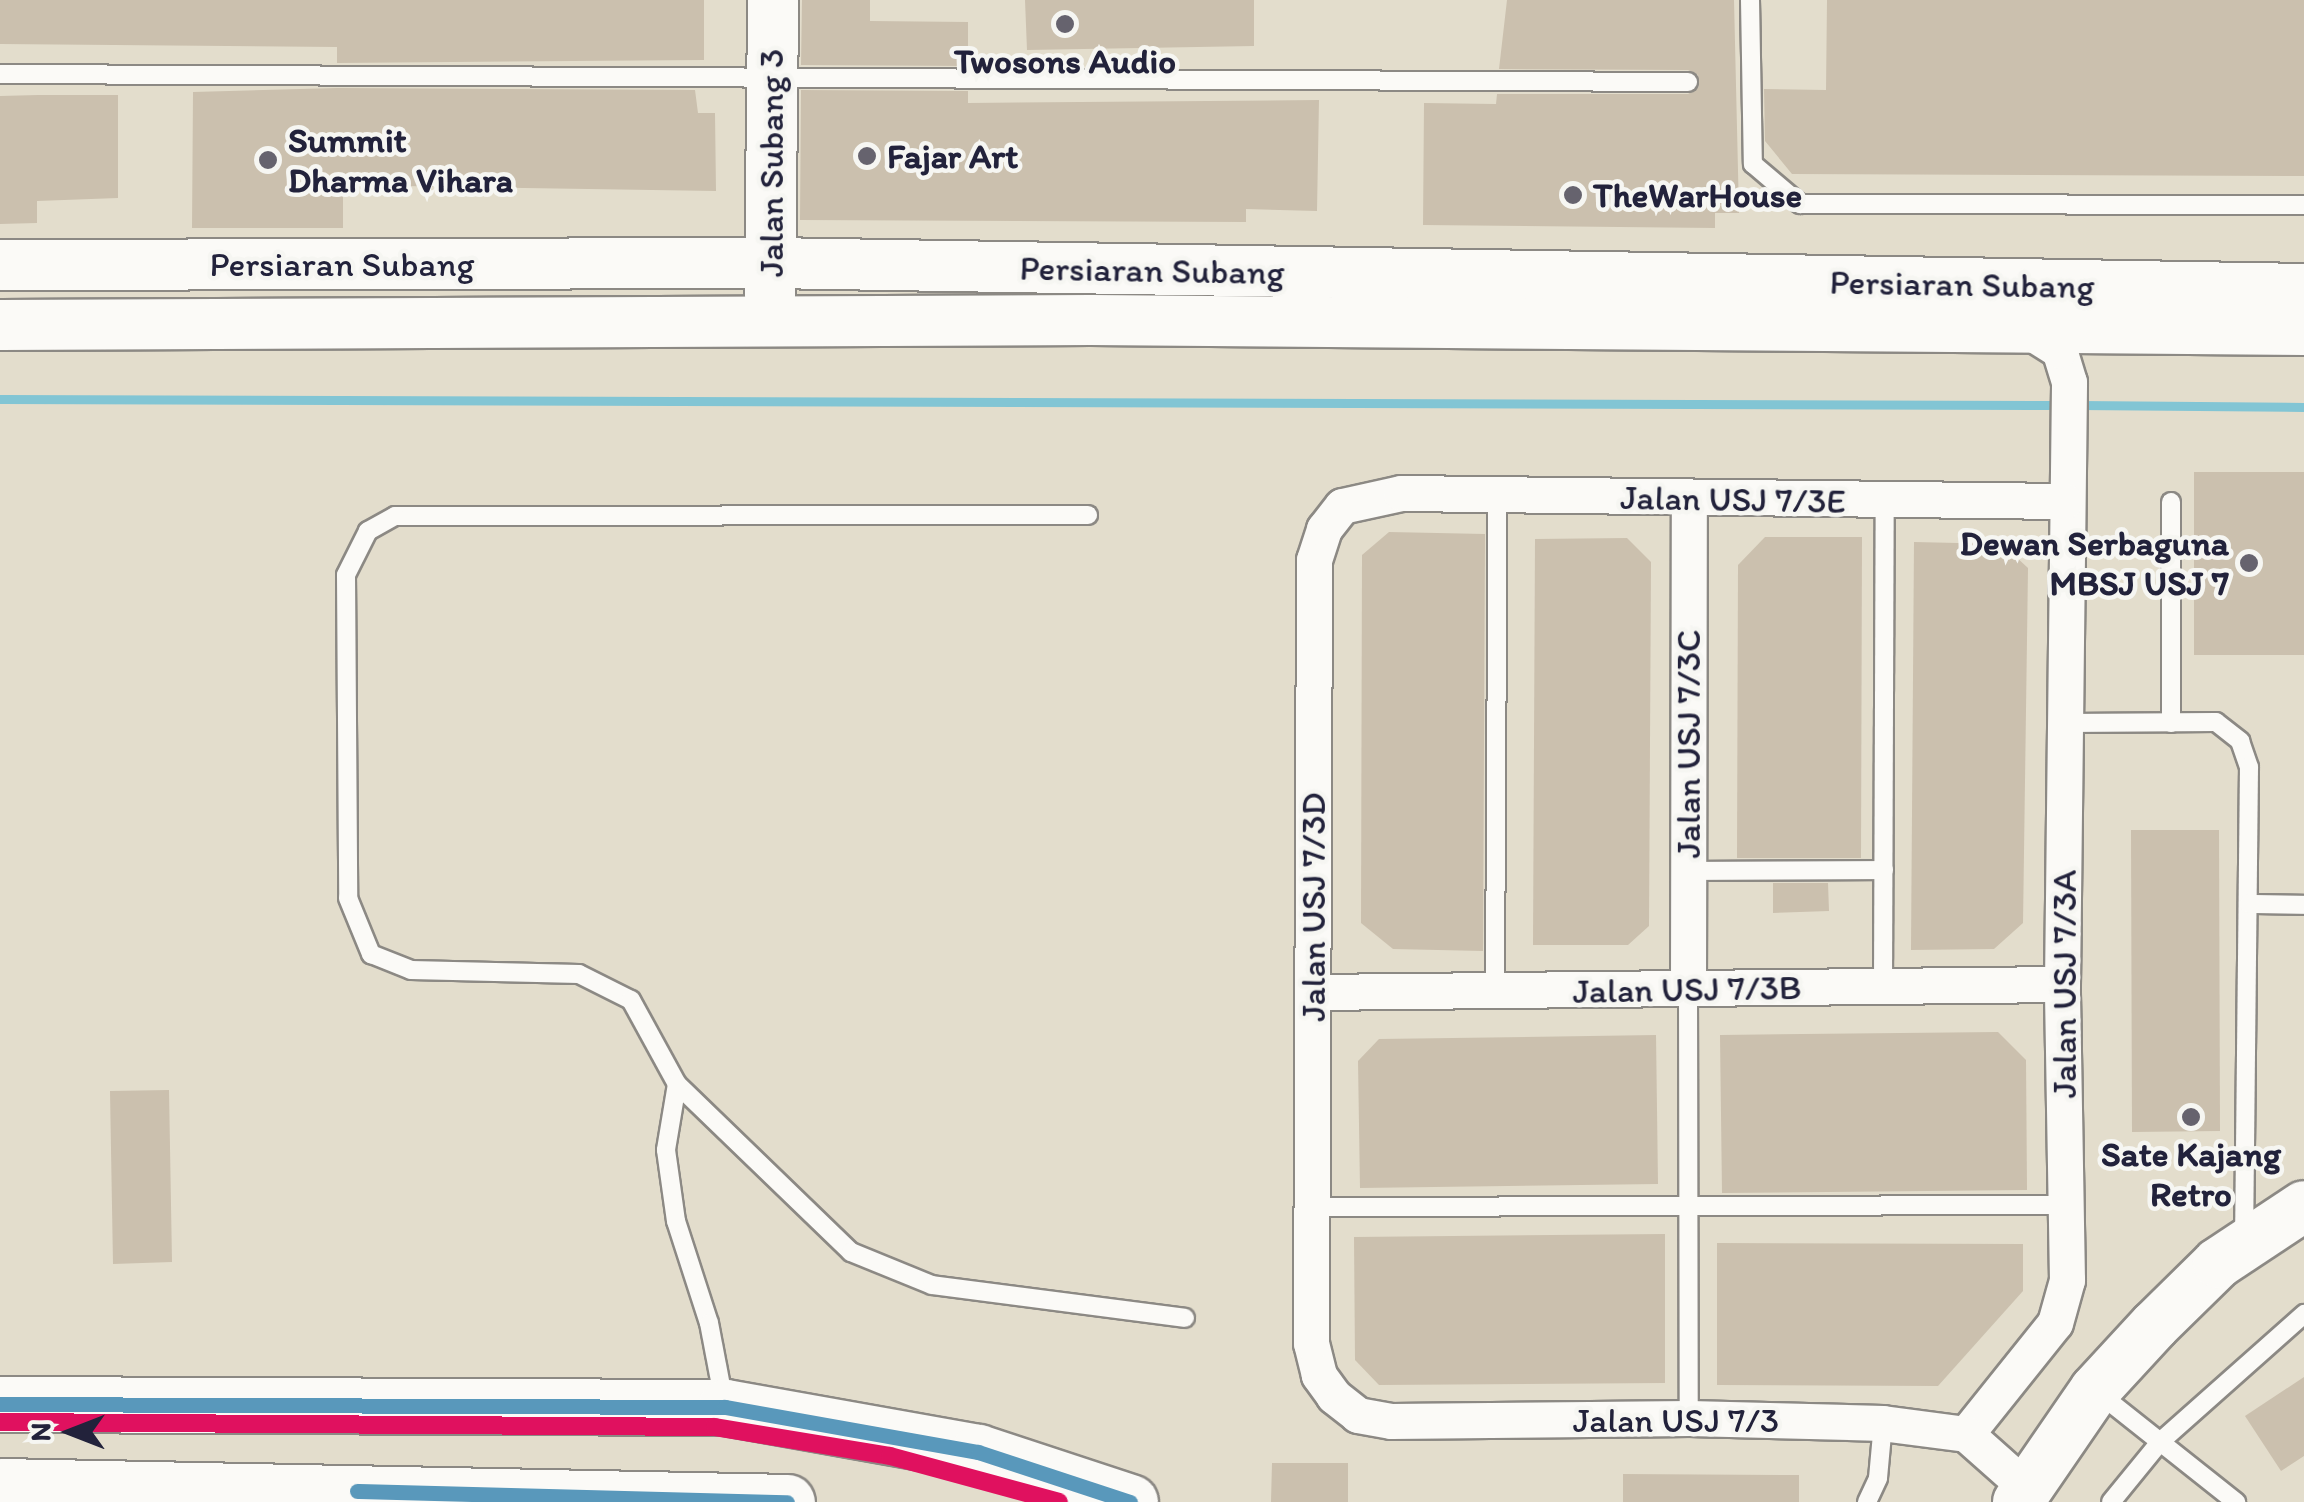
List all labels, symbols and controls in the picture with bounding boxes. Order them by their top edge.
marker: Twosons Audio [1054,13,1076,35]
place label: Twosons Audio [954,40,1176,82]
street label: Jalan Subang 3 [750,50,792,276]
place label: Summit Dharma Vihara [288,119,513,201]
place label: Fajar Art [887,135,1018,177]
marker: Fajar Art [856,145,878,167]
marker: Summit Dharma Vihara [257,149,279,171]
place label: TheWarHouse [1593,174,1802,216]
marker: TheWarHouse [1562,184,1584,206]
street label: Persiaran Subang [210,243,474,285]
street label: Persiaran Subang [1020,247,1284,293]
street label: Persiaran Subang [1830,261,2094,307]
street label: Jalan USJ 7/3E [1620,476,1846,522]
place label: Dewan Serbaguna MBSJ USJ 7 [1960,522,2229,604]
marker: Dewan Serbaguna MBSJ USJ 7 [2238,552,2260,574]
street label: Jalan USJ 7/3C [1667,630,1709,858]
street label: Jalan USJ 7/3D [1292,792,1334,1022]
street label: Jalan USJ 7/3A [2043,870,2085,1098]
street label: Jalan USJ 7/3B [1572,966,1802,1012]
marker: Sate Kajang Retro [2180,1106,2202,1128]
place label: Sate Kajang Retro [2102,1133,2280,1215]
north arrow [20,1382,120,1482]
street label: Jalan USJ 7/3 [1573,1399,1779,1441]
text: N [23,1423,57,1441]

